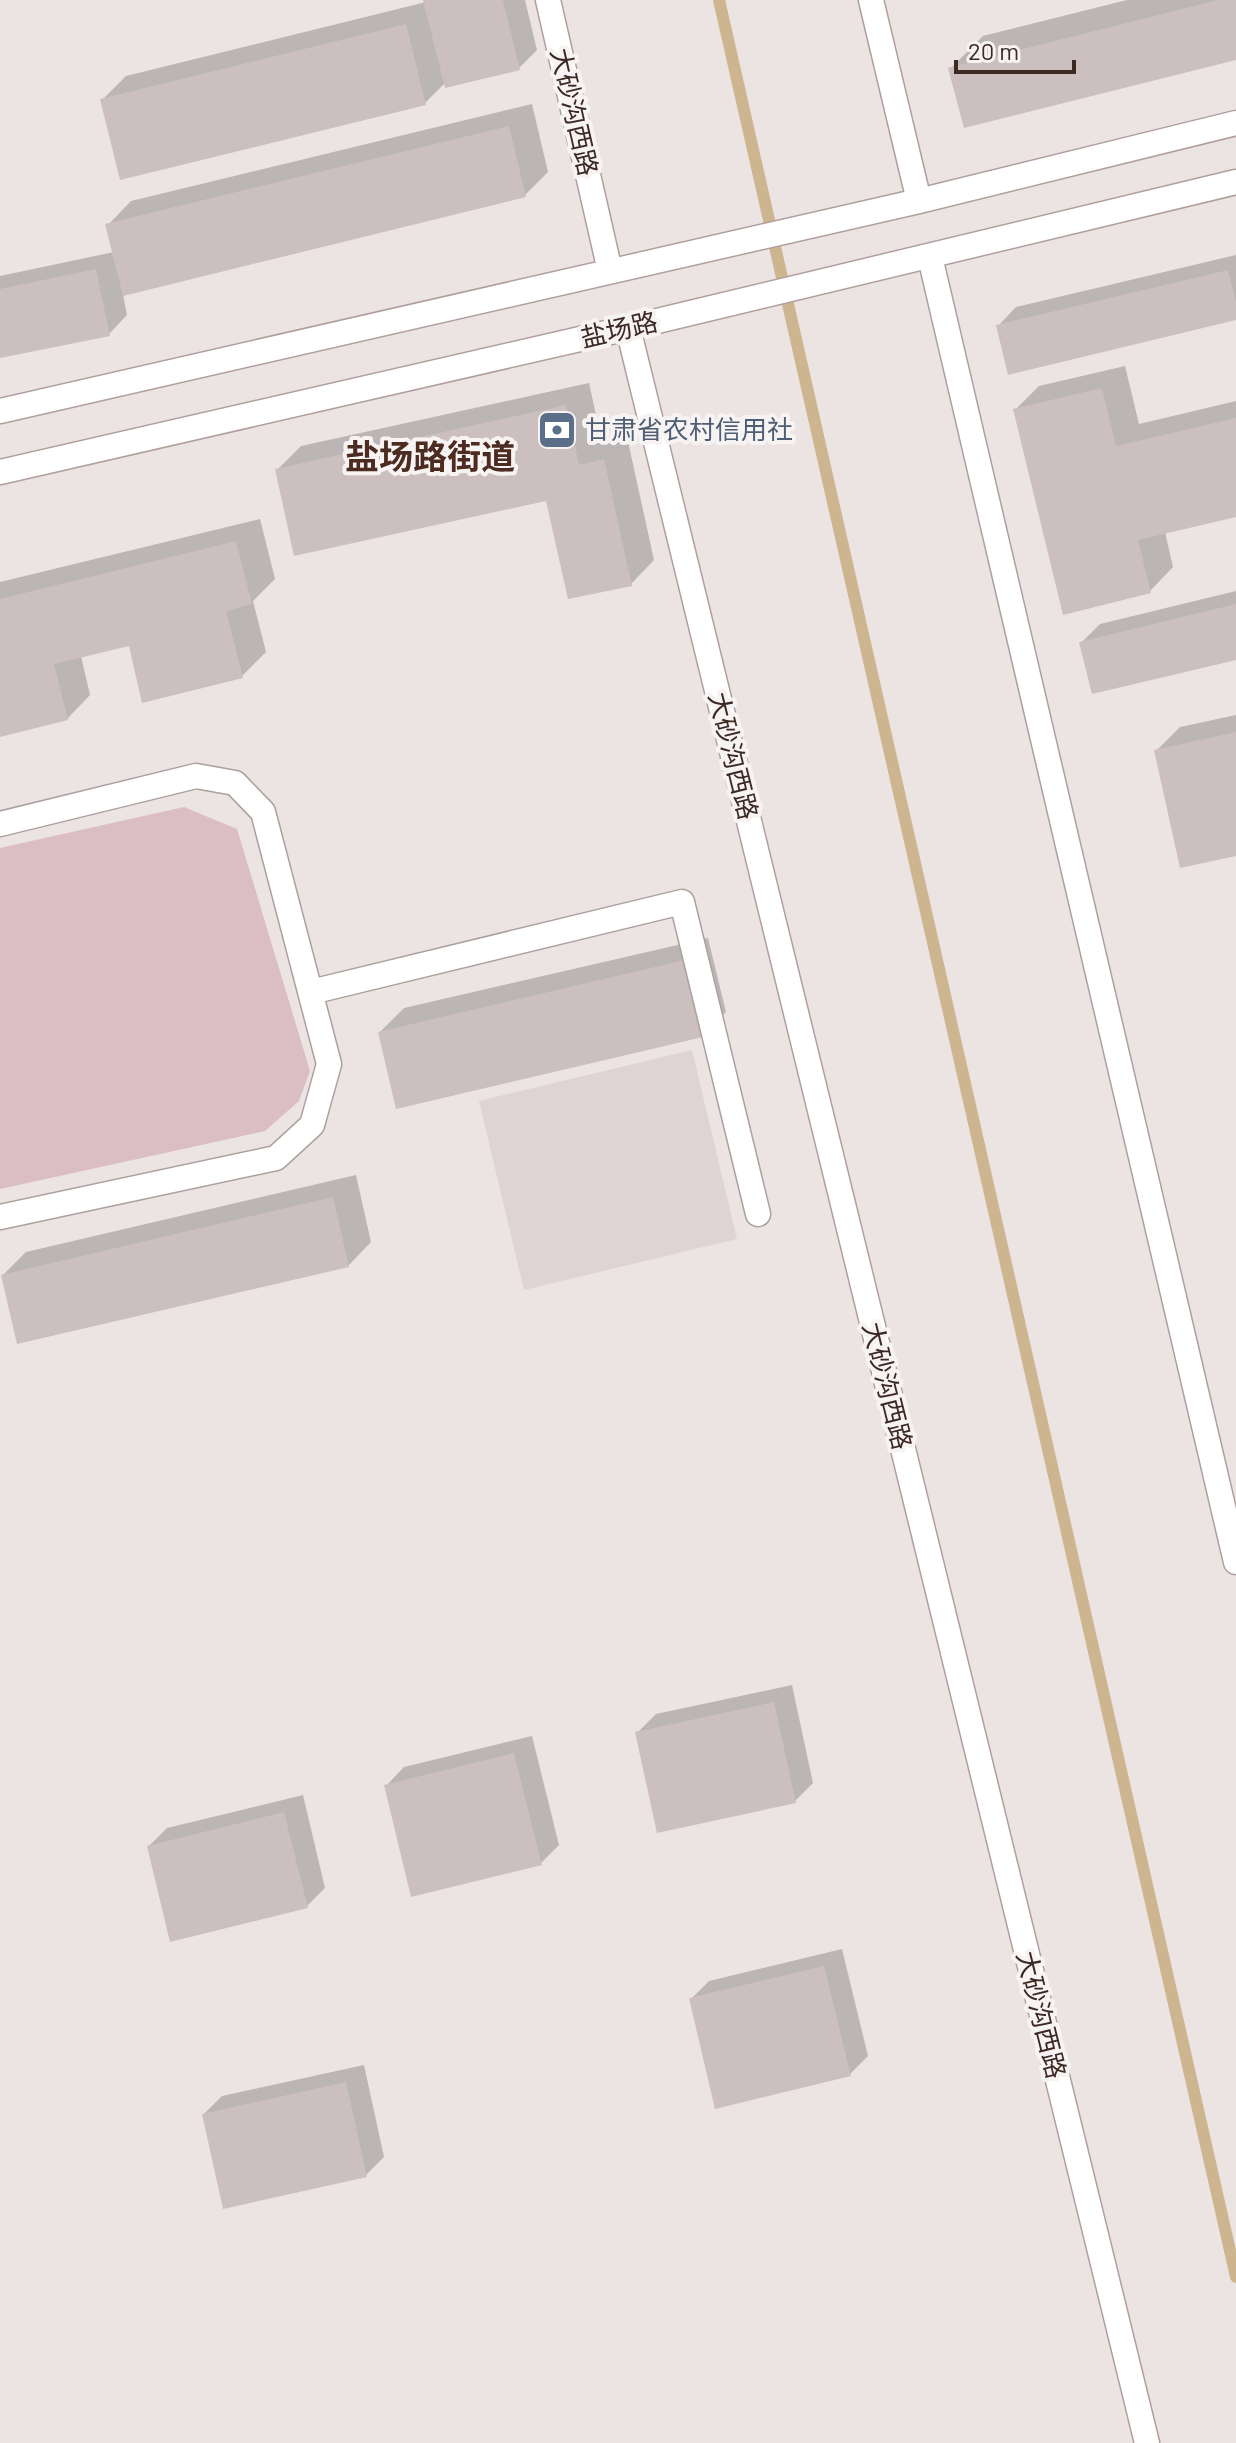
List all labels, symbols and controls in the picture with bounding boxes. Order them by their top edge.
scale bar [956,24,1074,74]
text: 20 m [968,36,1019,65]
street label: 大砂沟西路 [546,45,605,178]
street label: 盐场路 [577,305,660,352]
bank icon: 甘肃省农村信用社 [536,409,578,451]
place label: 甘肃省农村信用社 [585,413,793,444]
district label: 盐场路街道 [345,435,515,476]
street label: 大砂沟西路 [704,689,765,822]
street label: 大砂沟西路 [858,1319,919,1452]
street label: 大砂沟西路 [1012,1948,1073,2081]

